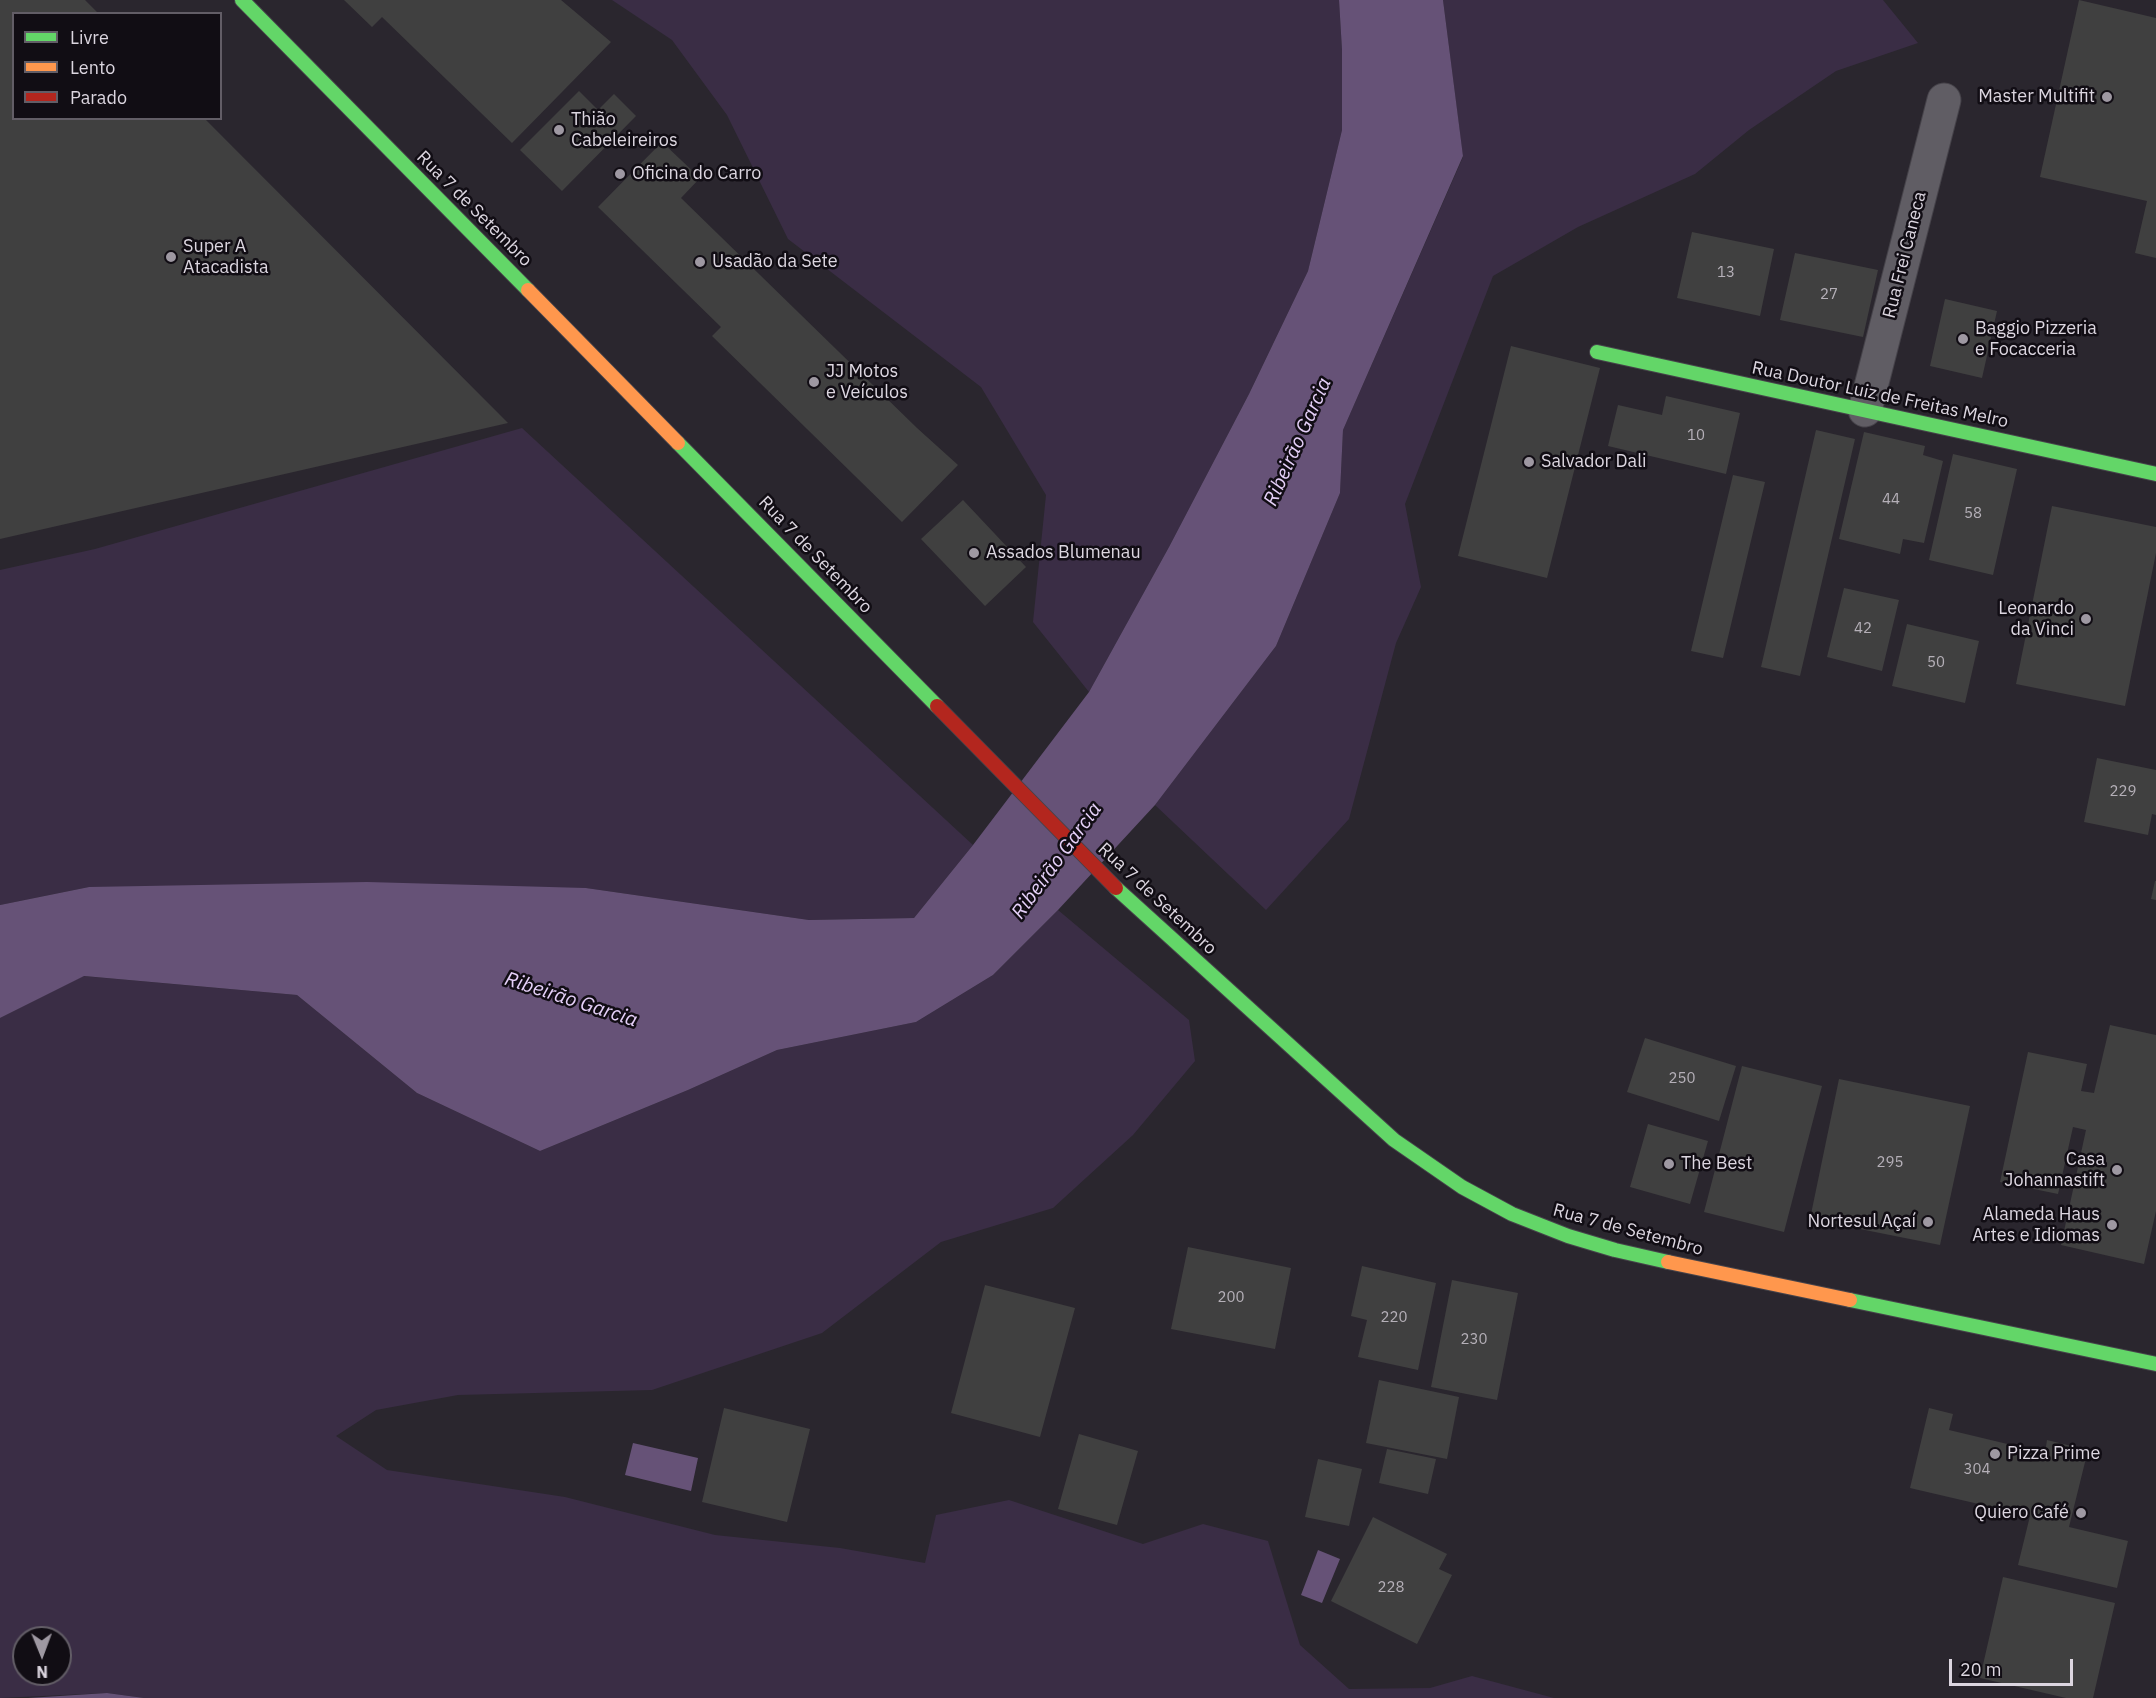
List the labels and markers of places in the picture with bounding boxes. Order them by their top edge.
place label: Master Multifit [1978,86,2095,108]
marker: Master Multifit [2100,90,2114,104]
place label: Thião Cabeleireiros [571,109,678,152]
marker: Thião Cabeleireiros [552,123,566,137]
place label: Oficina do Carro [632,163,761,185]
marker: Oficina do Carro [613,167,627,181]
place label: Super A Atacadista [183,236,269,278]
marker: Super A Atacadista [164,250,178,264]
place label: Usadão da Sete [712,251,838,273]
marker: Usadão da Sete [693,255,707,269]
place label: Baggio Pizzeria e Focacceria [1975,318,2097,360]
marker: Baggio Pizzeria e Focacceria [1956,332,1970,346]
place label: JJ Motos e Veículos [826,361,908,404]
marker: JJ Motos e Veículos [807,375,821,389]
place label: Salvador Dali [1541,451,1647,473]
marker: Salvador Dali [1522,455,1536,469]
place label: Assados Blumenau [986,542,1141,564]
marker: Assados Blumenau [967,546,981,560]
place label: Leonardo da Vinci [1998,598,2074,640]
marker: Leonardo da Vinci [2079,612,2093,626]
place label: Casa Johannastift [2004,1149,2105,1192]
place label: The Best [1681,1153,1752,1175]
marker: The Best [1662,1157,1676,1171]
marker: Casa Johannastift [2110,1163,2124,1177]
place label: Alameda Haus Artes e Idiomas [1972,1204,2100,1246]
place label: Nortesul Açaí [1808,1211,1916,1233]
marker: Nortesul Açaí [1921,1215,1935,1229]
marker: Alameda Haus Artes e Idiomas [2105,1218,2119,1232]
place label: Pizza Prime [2007,1443,2100,1465]
marker: Pizza Prime [1988,1447,2002,1461]
place label: Quiero Café [1974,1502,2069,1524]
marker: Quiero Café [2074,1506,2088,1520]

